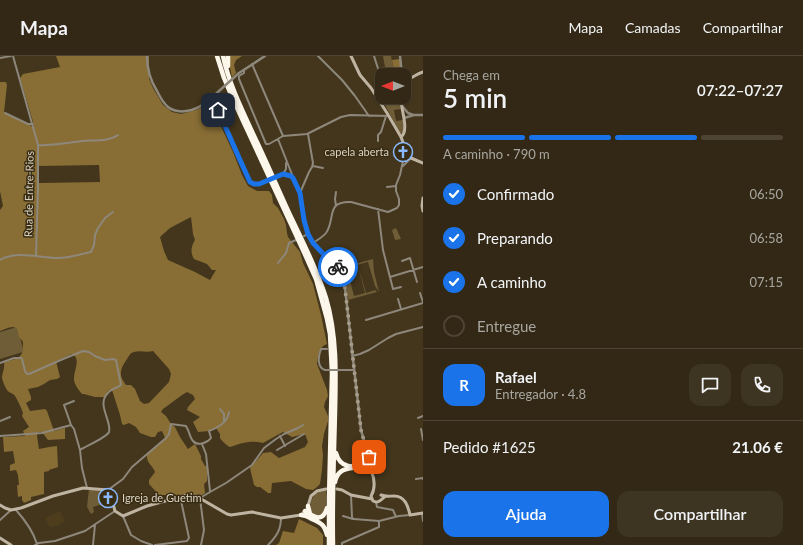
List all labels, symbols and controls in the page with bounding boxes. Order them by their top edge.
text: Mapa [20,16,68,39]
text: Mapa [568,19,603,36]
text: Camadas [625,19,681,36]
text: Compartilhar [703,19,783,36]
text: Chega em [443,67,500,83]
north arrow [375,68,411,104]
map controls [375,68,411,104]
text: 07:22–07:27 [697,81,783,99]
text: 5 min [443,82,507,114]
pin [201,93,235,127]
icon: home [207,99,229,121]
church icon: capela aberta [392,141,414,163]
place label: capela aberta [325,145,389,158]
text: A caminho · 790 m [443,146,550,162]
street label: Rua de Entre-Rios [21,151,36,237]
icon: check [443,183,465,205]
text: Confirmado [477,185,554,203]
text: 06:50 [750,186,783,202]
icon: check [443,227,465,249]
text: Preparando [477,229,553,247]
text: 06:58 [750,230,783,246]
courier [318,247,358,287]
icon: bike [327,256,349,278]
icon: check [443,271,465,293]
text: A caminho [477,273,546,291]
text: 07:15 [750,274,783,290]
text: Entregue [477,317,536,335]
button: chat [689,364,731,406]
button: phone [741,364,783,406]
text: Rafael [495,368,537,386]
text: R [459,376,469,394]
text: Entregador · 4.8 [495,386,586,402]
text: Pedido #1625 [443,438,536,456]
text: 21.06 € [732,438,783,456]
pin [352,440,386,474]
icon: bag [358,446,380,468]
church icon: Igreja de Guetim [97,487,119,509]
place label: Igreja de Guetim [122,491,202,504]
button: Ajuda [443,491,609,537]
button: Compartilhar [617,491,783,537]

